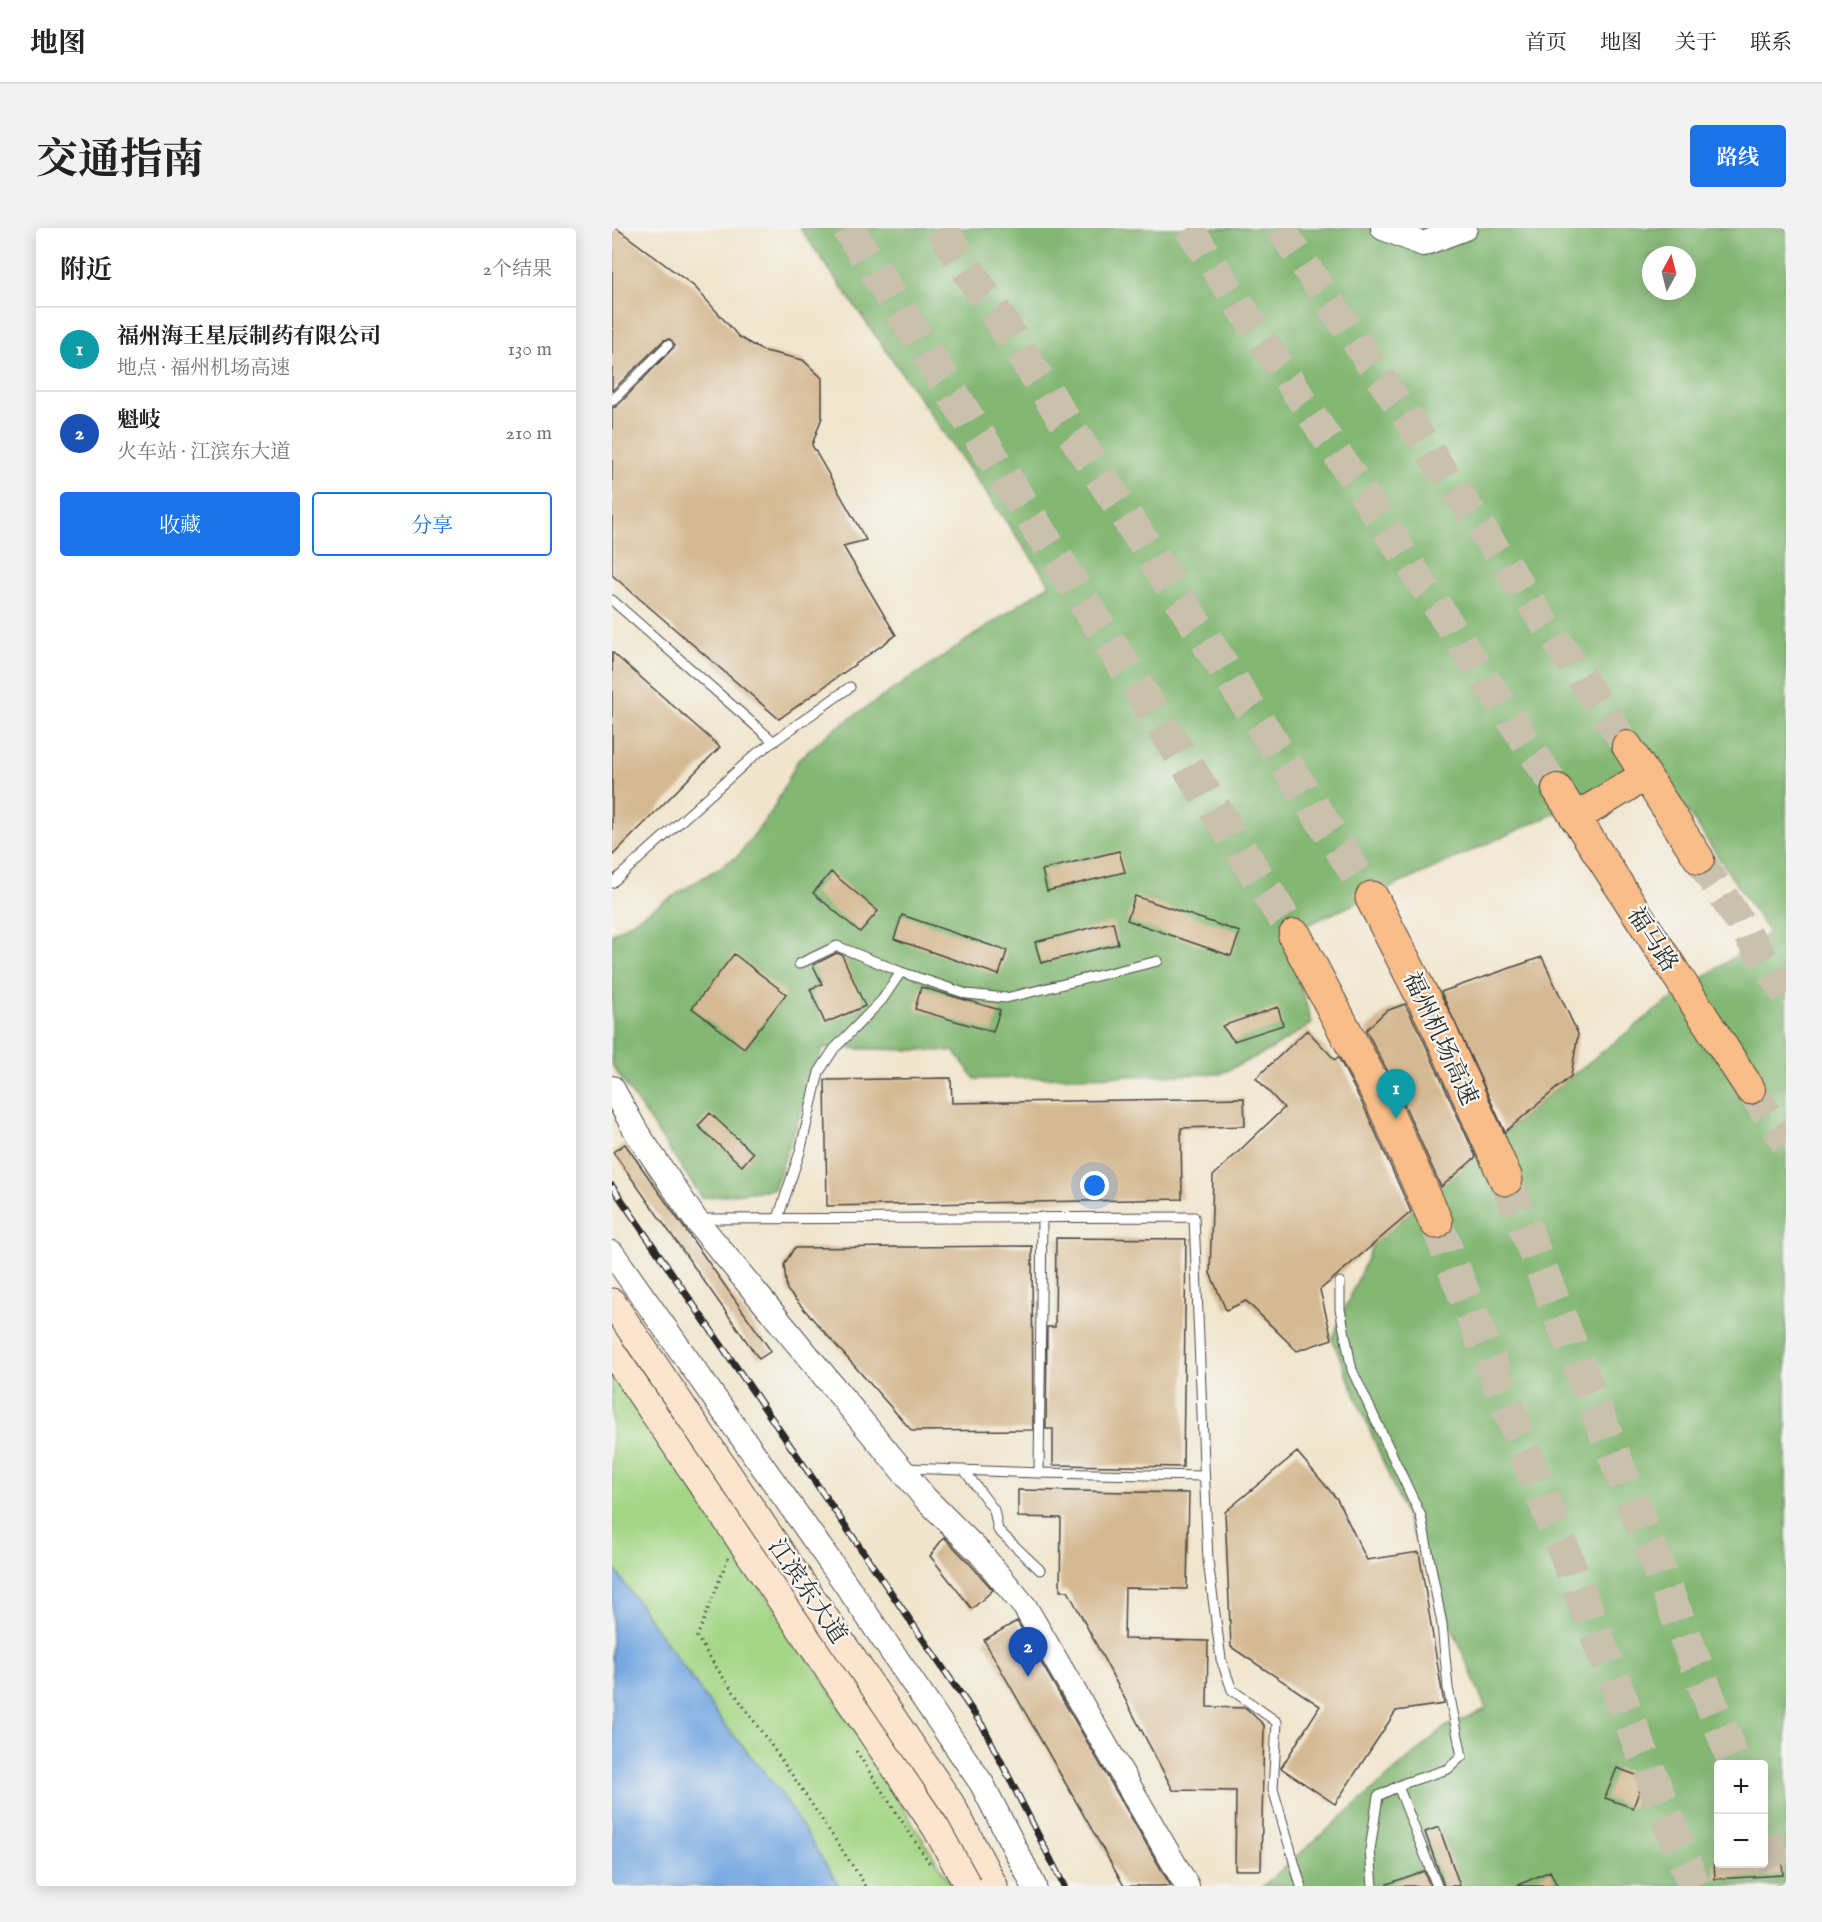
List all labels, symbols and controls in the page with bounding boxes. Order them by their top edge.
text: 地图 [30,27,86,62]
text: 首页 [1525,30,1567,57]
text: 地图 [1600,30,1642,57]
text: 关于 [1675,30,1717,57]
text: 联系 [1750,30,1792,57]
button: 路线 [1690,125,1786,187]
text: 交通指南 [36,135,204,188]
north arrow [1642,246,1696,300]
text: 附近 [60,254,112,287]
text: 2个结果 [483,257,552,282]
text: 福州海王星辰制药有限公司 [117,323,381,351]
text: 1 [76,337,83,362]
text: 130 m [507,337,552,362]
text: 地点 · 福州机场高速 [117,356,290,381]
text: 魁岐 [117,407,161,435]
text: 2 [75,421,84,446]
text: 210 m [506,421,552,446]
text: 火车站 · 江滨东大道 [117,440,290,465]
button: 收藏 [60,492,300,556]
button: 分享 [312,492,552,556]
street label: 福马路 [1619,901,1684,978]
street label: 福州机场高速 [1395,967,1484,1110]
pin: 1 [1376,1070,1416,1119]
your location [1080,1171,1109,1200]
street label: 江滨东大道 [760,1533,853,1650]
pin: 2 [1008,1628,1048,1677]
map controls [1714,1760,1768,1868]
button: + [1714,1760,1768,1814]
button: − [1714,1814,1768,1868]

